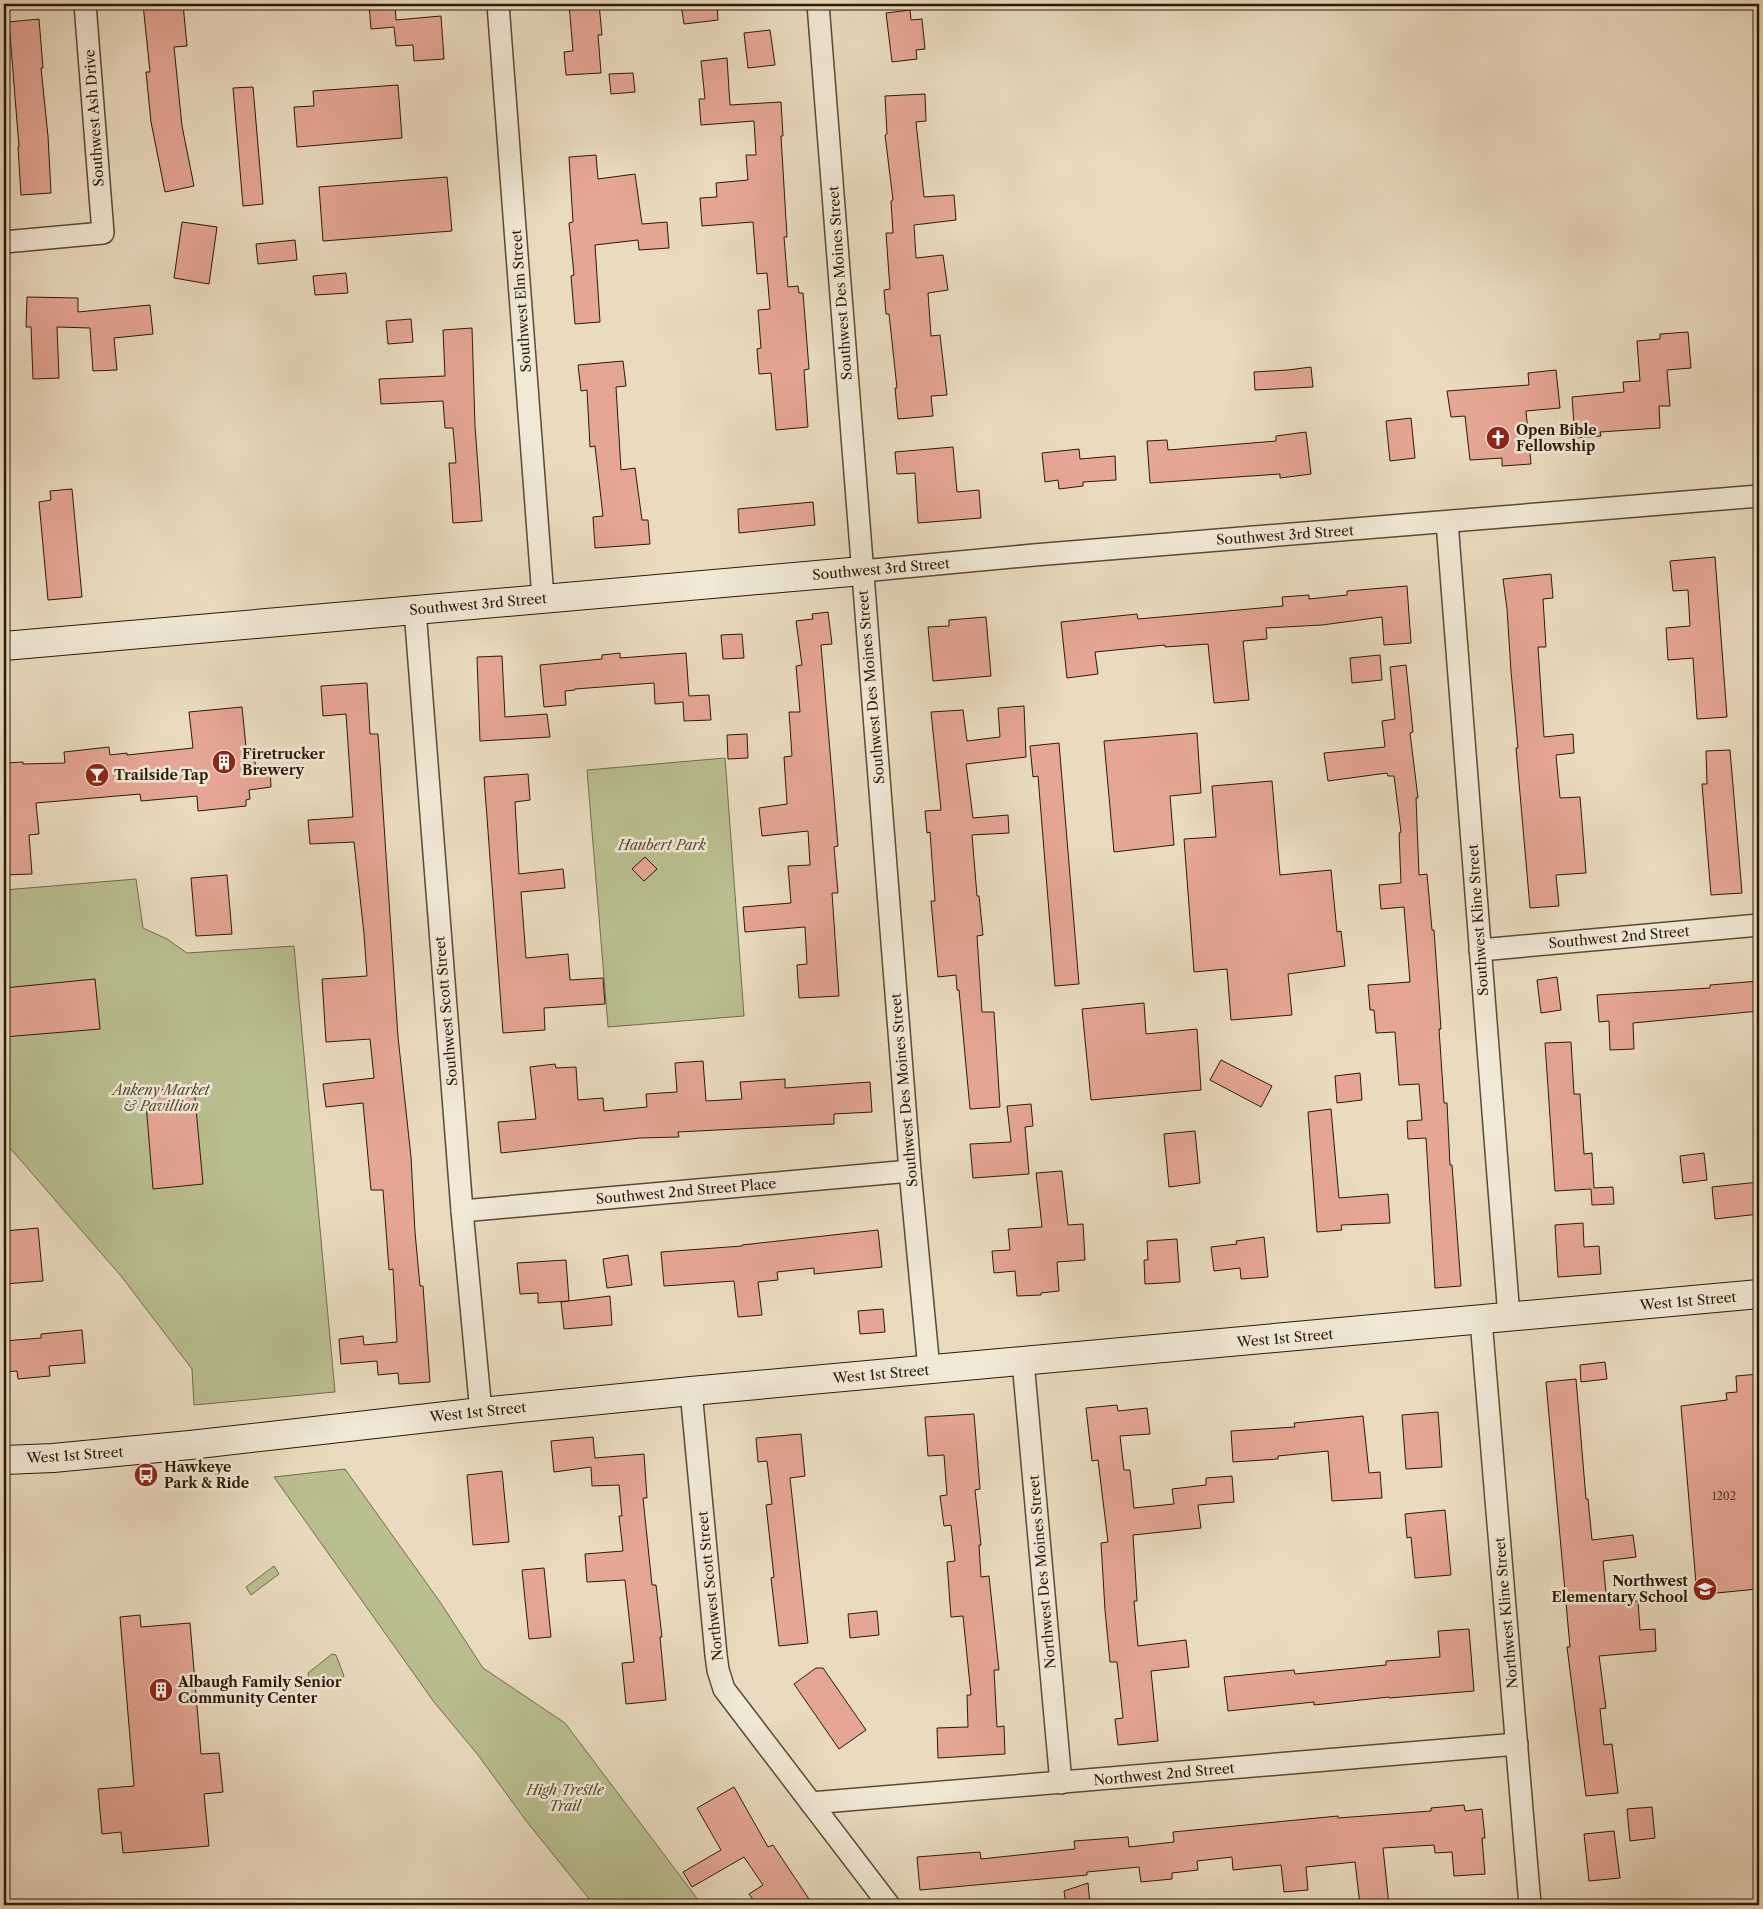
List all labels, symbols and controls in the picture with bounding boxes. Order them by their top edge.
street label: Southwest Ash Drive [80,49,108,187]
street label: Southwest Des Moines Street [824,185,856,381]
street label: Southwest Elm Street [507,229,535,373]
place label: Open Bible Fellowship [1516,421,1597,455]
church icon: Open Bible Fellowship [1485,425,1511,451]
street label: Southwest 3rd Street [1216,521,1355,549]
street label: Southwest 3rd Street [811,554,951,584]
street label: Southwest 3rd Street [408,589,548,619]
street label: Southwest Des Moines Street [854,589,888,785]
place label: Firetrucker Brewery [242,745,325,779]
building icon: Firetrucker Brewery [211,749,237,775]
bar icon: Trailside Tap [84,762,110,788]
place label: Trailside Tap [114,766,208,784]
park label: Haubert Park [617,836,707,854]
street label: Southwest Kline Street [1464,844,1492,996]
street label: Southwest 2nd Street [1548,922,1690,952]
street label: Southwest Scott Street [430,935,462,1087]
street label: Southwest Des Moines Street [887,992,921,1188]
park label: Ankeny Market & Pavillion [111,1081,210,1115]
street label: Southwest 2nd Street Place [595,1174,777,1208]
street label: West 1st Street [1638,1288,1737,1314]
street label: West 1st Street [1235,1325,1334,1351]
street label: West 1st Street [831,1361,930,1387]
street label: West 1st Street [428,1398,527,1426]
street label: West 1st Street [25,1443,124,1467]
place label: Hawkeye Park & Ride [164,1458,249,1492]
bus stop icon: Hawkeye Park & Ride [133,1462,159,1488]
street label: Northwest Des Moines Street [1025,1474,1059,1670]
house number: 1202 [1712,1489,1736,1503]
street label: Northwest Scott Street [693,1510,727,1662]
street label: Northwest Kline Street [1490,1536,1522,1690]
place label: Northwest Elementary School [1551,1572,1688,1606]
school or university icon: Northwest Elementary School [1692,1576,1718,1602]
place label: Albaugh Family Senior Community Center [177,1673,342,1707]
building icon: Albaugh Family Senior Community Center [148,1677,174,1703]
street label: Northwest 2nd Street [1093,1759,1235,1789]
park label: High Trestle Trail [525,1781,605,1815]

